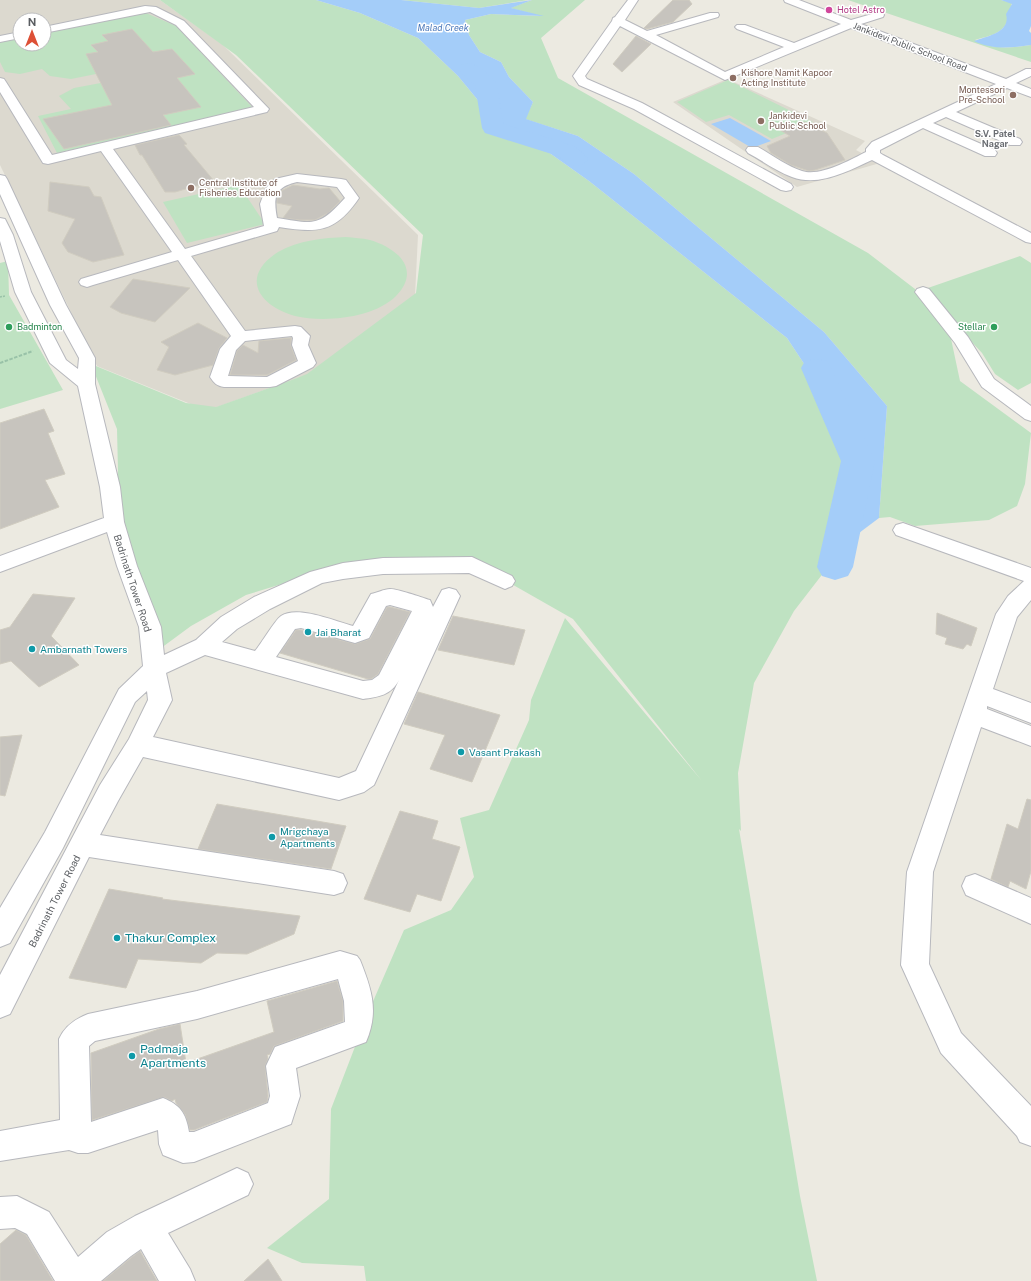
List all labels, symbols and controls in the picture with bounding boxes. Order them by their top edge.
place label: Hotel Astro [837,4,885,15]
marker: Hotel Astro [824,5,834,15]
north arrow [12,12,52,52]
text: N [28,16,36,28]
street label: Jankidevi Public School Road [852,20,969,73]
water label: Malad Creek [417,22,469,33]
place label: Kishore Namit Kapoor Acting Institute [741,67,833,88]
marker: Kishore Namit Kapoor Acting Institute [728,73,738,83]
place label: Montessori Pre-School [958,84,1005,105]
marker: Montessori Pre-School [1008,90,1018,100]
place label: Jankidevi Public School [769,110,827,131]
marker: Jankidevi Public School [756,116,766,126]
district label: S.V. Patel Nagar [975,128,1015,149]
place label: Central Institute of Fisheries Education [199,177,281,198]
marker: Central Institute of Fisheries Education [186,183,196,193]
place label: Badminton [17,321,62,332]
place label: Stellar [958,321,986,332]
marker: Badminton [4,322,14,332]
marker: Stellar [989,322,999,332]
street label: Badrinath Tower Road [112,533,154,633]
place label: Jai Bharat [316,626,361,638]
marker: Jai Bharat [303,627,313,637]
place label: Ambarnath Towers [40,643,127,655]
marker: Ambarnath Towers [27,644,37,654]
place label: Vasant Prakash [469,746,541,758]
marker: Vasant Prakash [456,747,466,757]
place label: Mrigchaya Apartments [280,825,335,849]
marker: Mrigchaya Apartments [267,832,277,842]
street label: Badrinath Tower Road [25,853,83,949]
place label: Thakur Complex [125,931,216,945]
marker: Thakur Complex [112,933,122,943]
place label: Padmaja Apartments [140,1042,206,1070]
marker: Padmaja Apartments [127,1051,137,1061]

